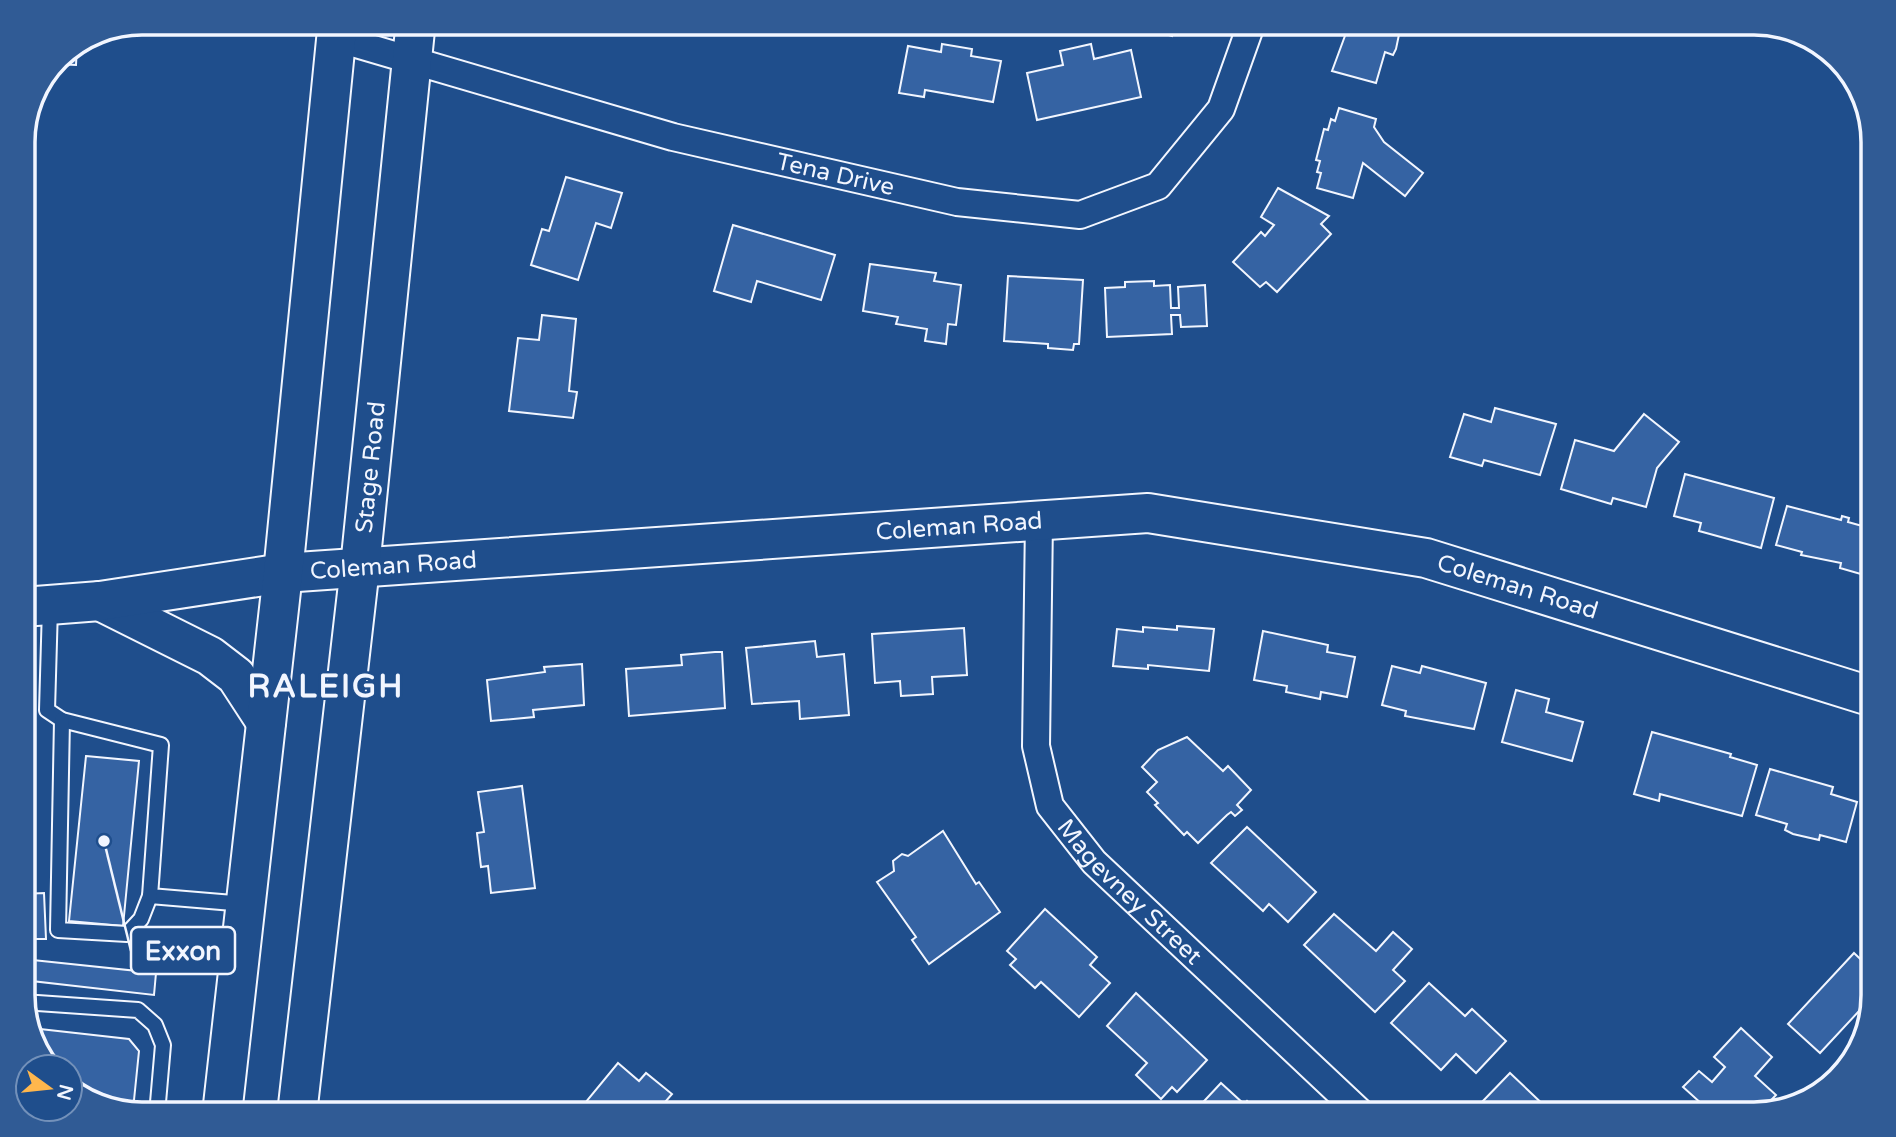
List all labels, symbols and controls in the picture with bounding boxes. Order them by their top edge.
street label: Tena Drive [774,147,897,202]
street label: Stage Road [350,400,392,534]
street label: Coleman Road [875,506,1043,547]
street label: Coleman Road [309,546,478,586]
street label: Coleman Road [1433,548,1602,626]
district label: RALEIGH [247,668,405,706]
street label: Magevney Street [1051,813,1208,971]
callout: Exxon [131,927,235,974]
text: Exxon [145,936,221,967]
north arrow [14,1053,84,1123]
text: N [52,1082,77,1102]

